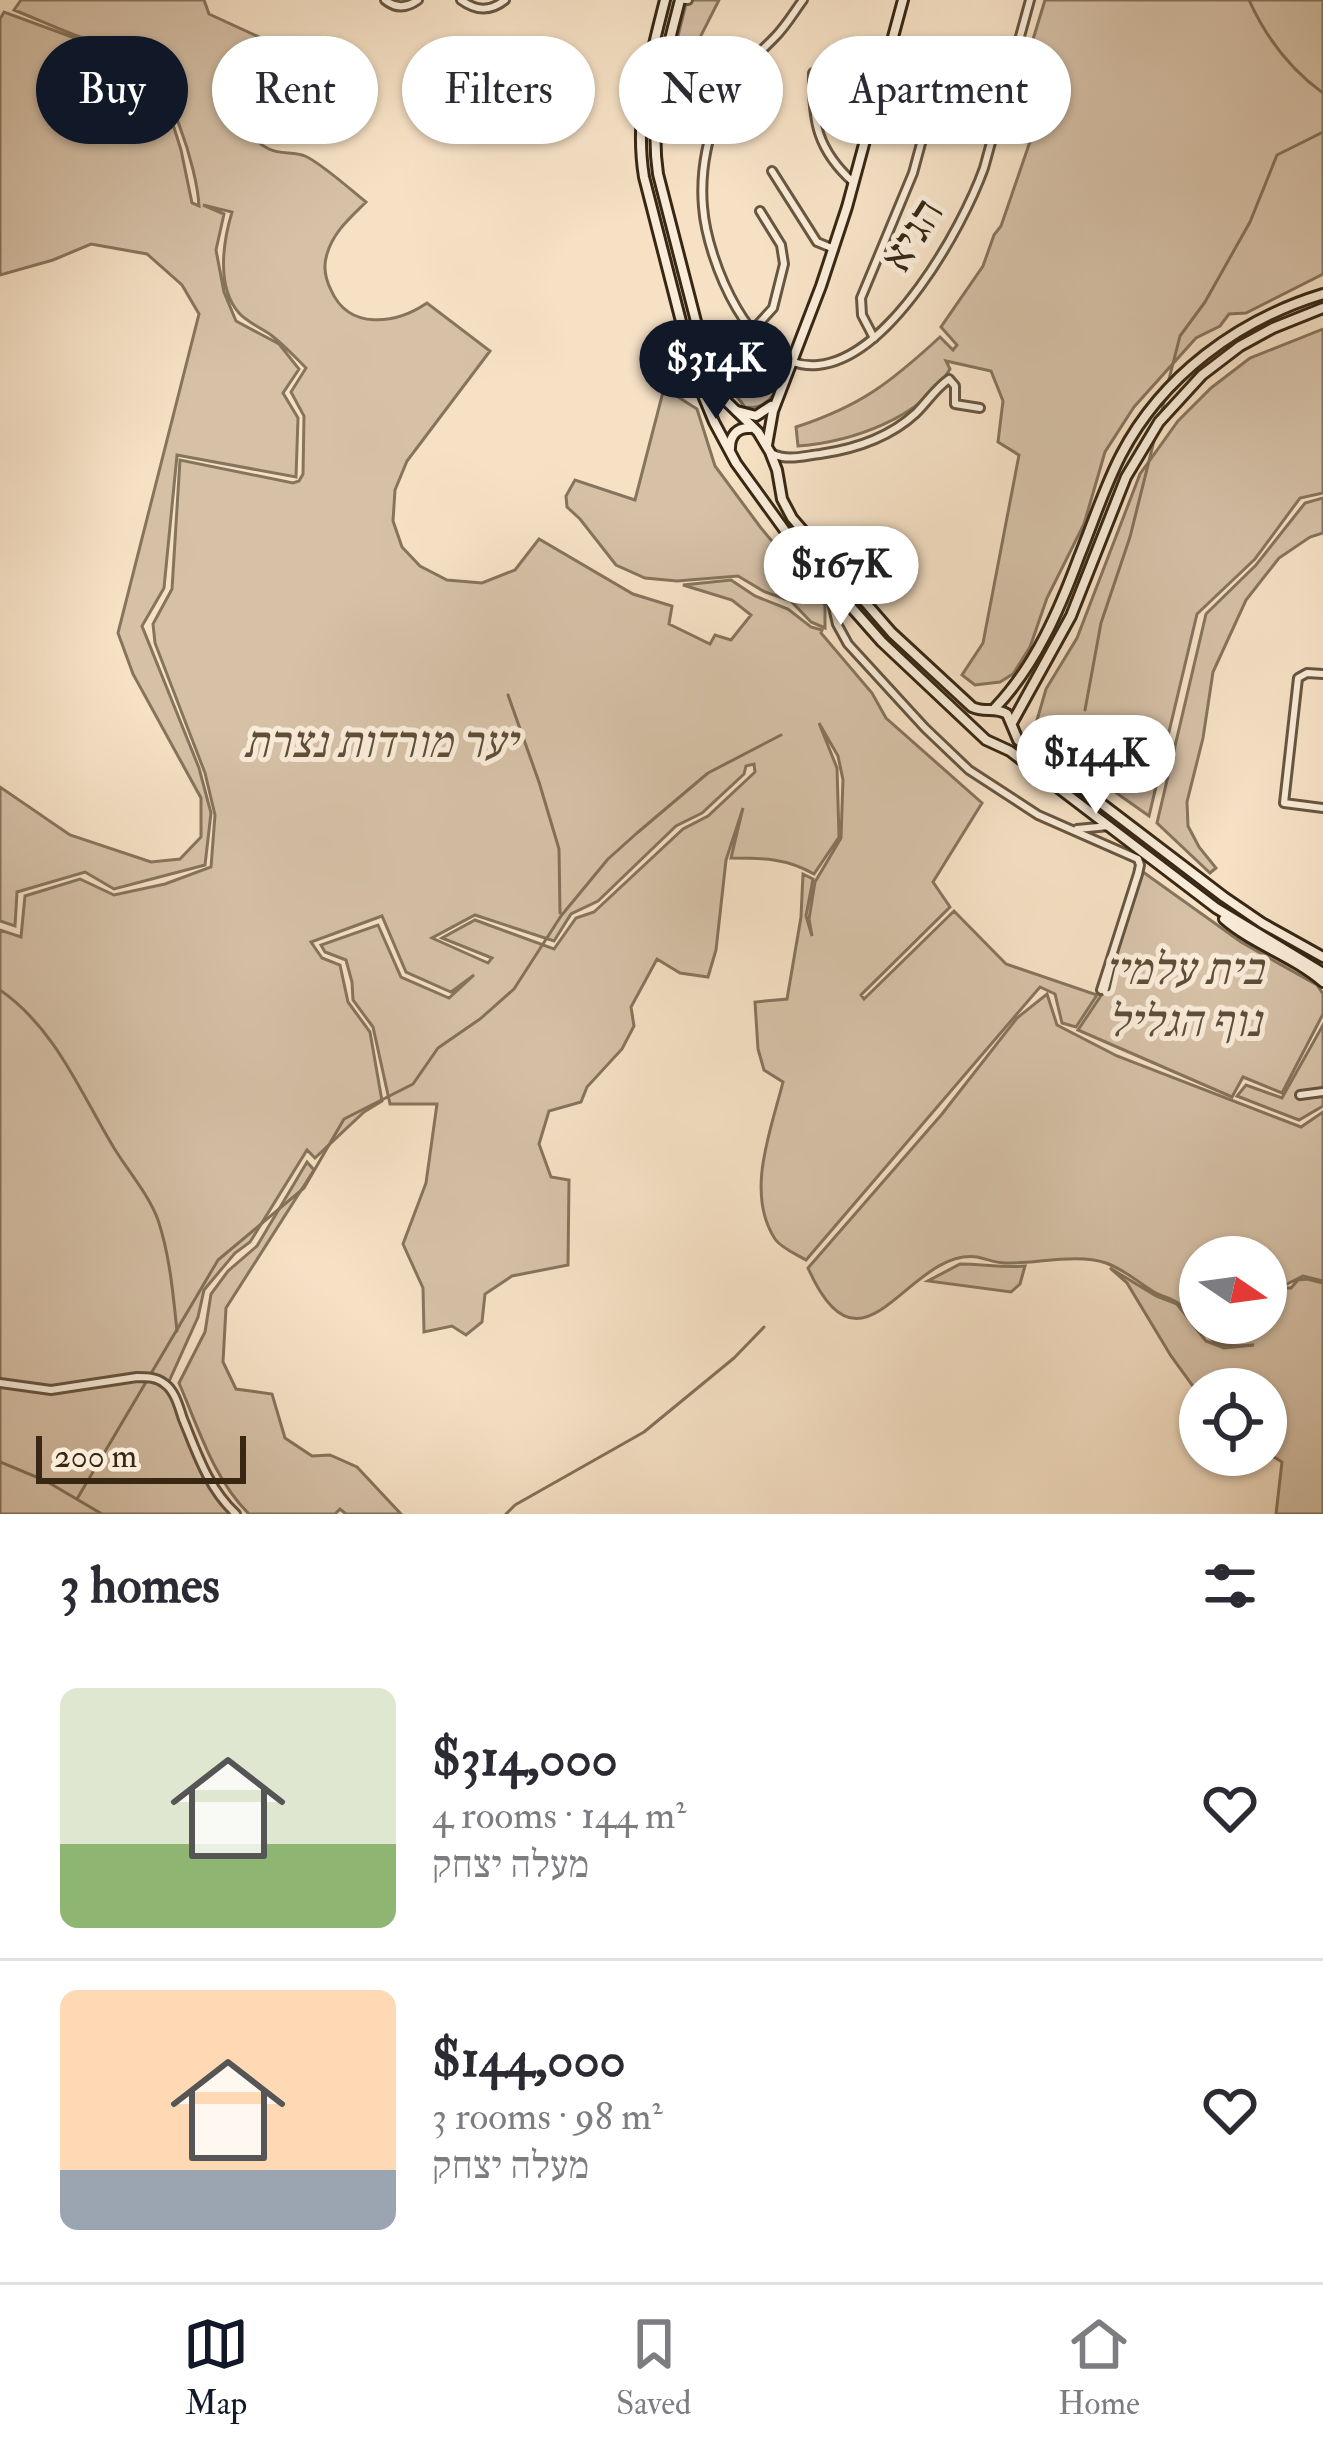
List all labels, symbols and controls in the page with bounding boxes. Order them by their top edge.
chip: Buy [36,36,188,144]
chip: Rent [212,36,378,144]
chip: Filters [402,36,595,144]
chip: New [619,36,783,144]
chip: Apartment [807,36,1071,144]
street label: הגיא [869,188,956,282]
pin: $314K [632,320,800,422]
text: $314K [666,334,766,383]
pin: $167K [757,526,925,628]
text: $167K [791,540,891,589]
park label: יער מורדות נצרת [243,715,521,771]
pin: $144K [1012,715,1180,817]
text: $144K [1043,729,1149,778]
park label: בית עלמין נוף הגליל [1105,942,1265,1050]
north arrow [1179,1236,1287,1344]
map controls [1179,1236,1287,1476]
button: locate [1179,1368,1287,1476]
scale bar [36,1430,246,1483]
text: 200 m [54,1436,137,1477]
icon: filters [1197,1553,1263,1619]
text: 3 homes [60,1554,220,1618]
text: $314,000 [432,1727,618,1791]
icon: home [156,1736,300,1880]
icon: heart [1197,1775,1263,1841]
text: 4 rooms · 144 m² [432,1791,686,1840]
text: מעלה יצחק [432,1840,589,1889]
text: $144,000 [432,2028,626,2092]
icon: home [156,2038,300,2182]
icon: heart [1197,2077,1263,2143]
text: 3 rooms · 98 m² [432,2092,663,2141]
text: מעלה יצחק [432,2141,589,2190]
tab: Map [183,2311,249,2424]
tab: Saved [616,2311,691,2424]
tab: Home [1058,2311,1140,2424]

